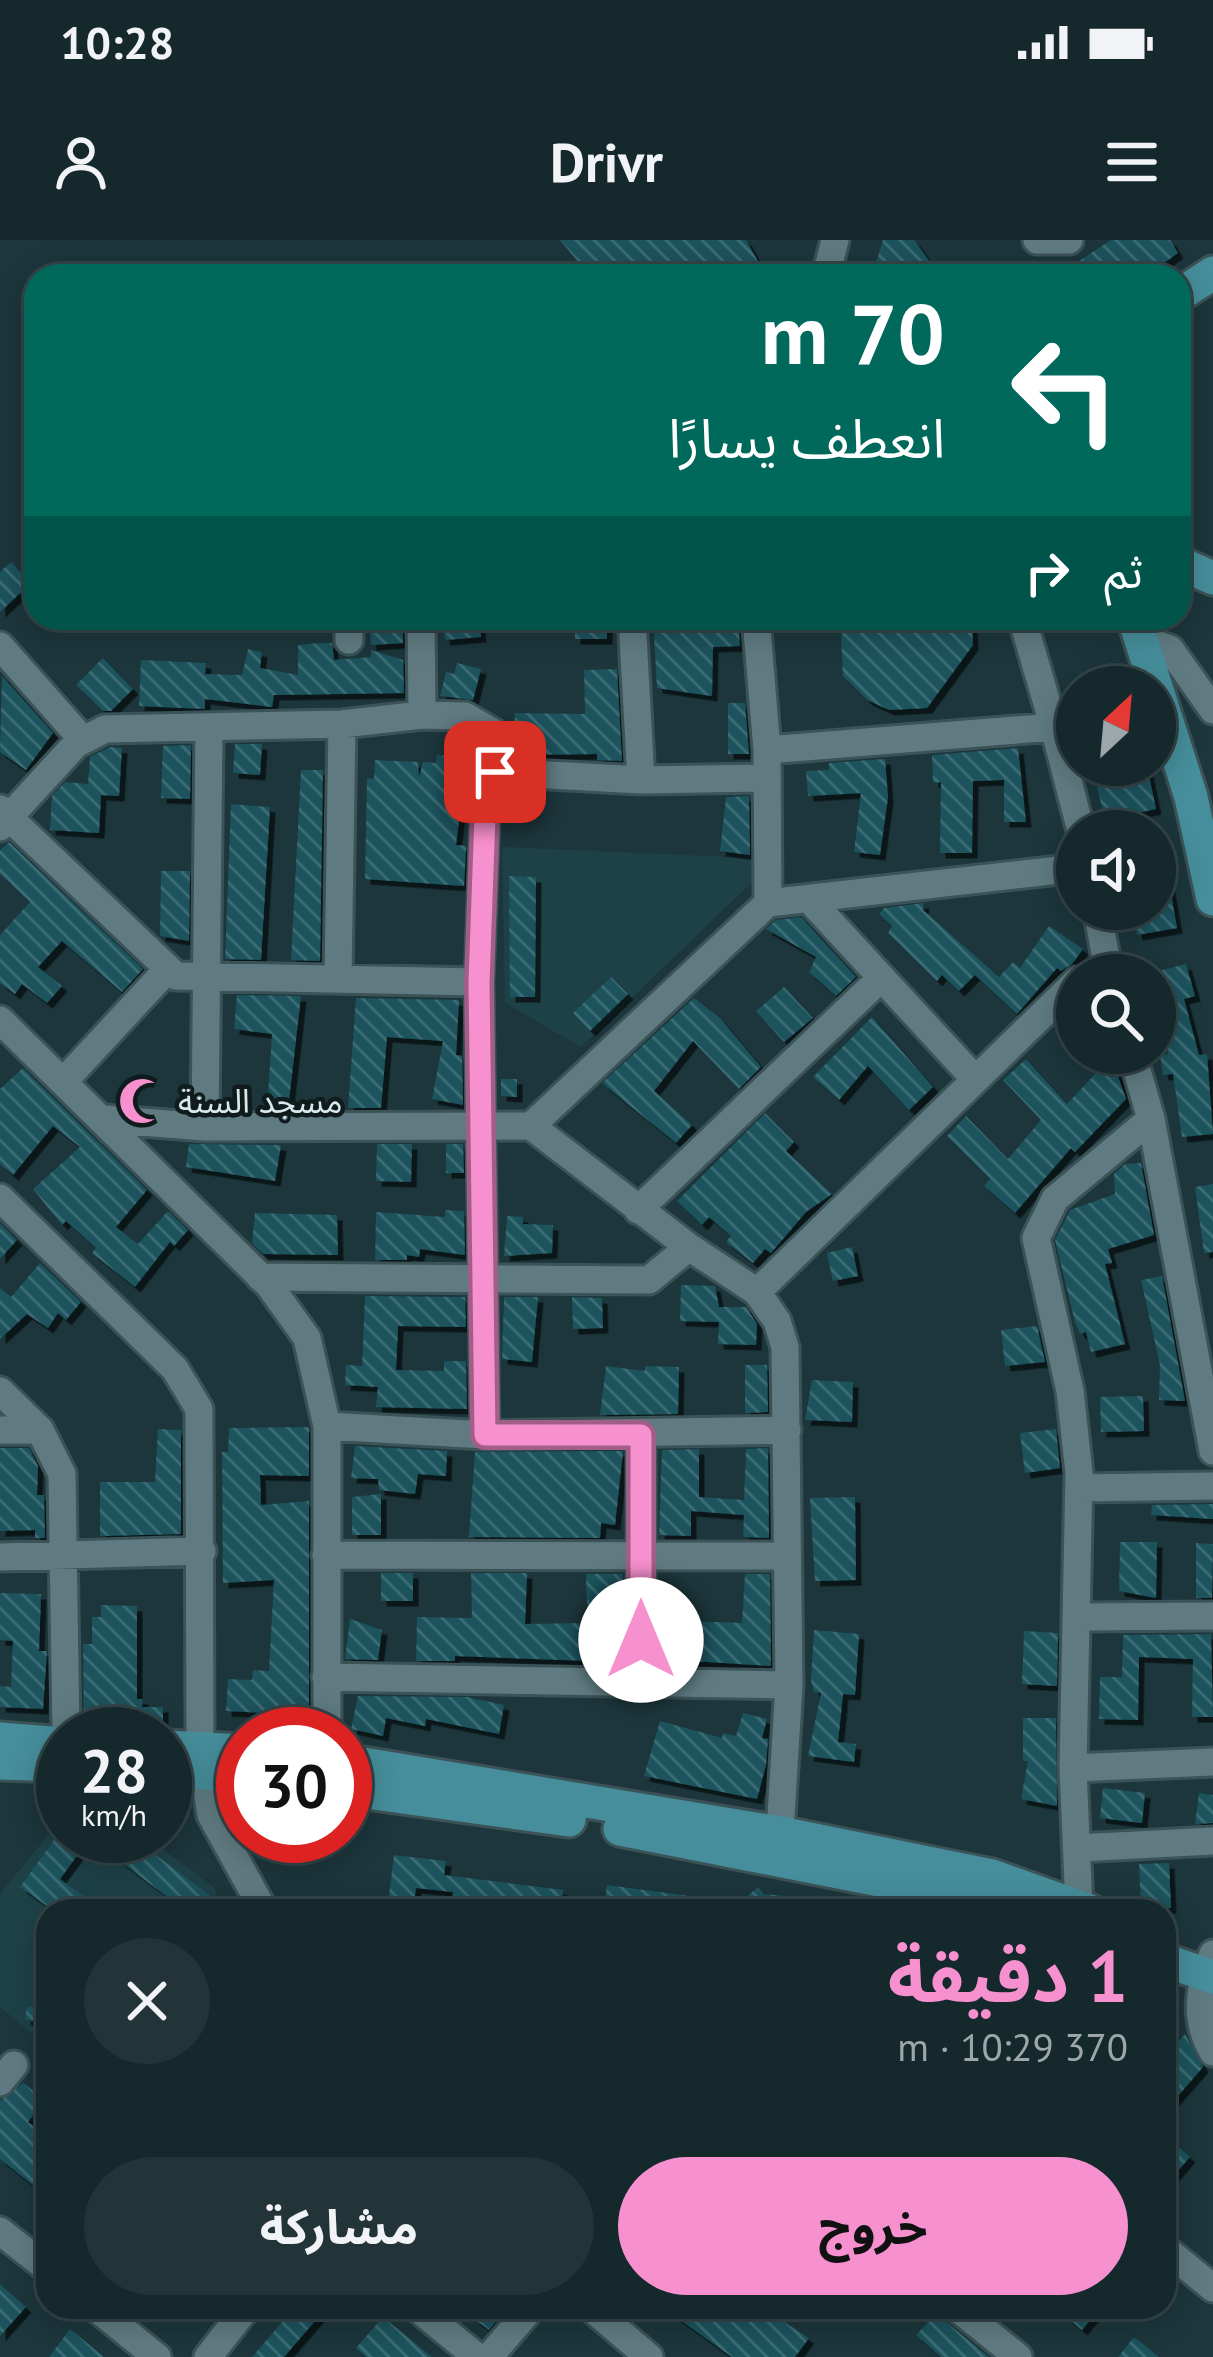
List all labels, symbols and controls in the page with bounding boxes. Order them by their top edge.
text: 10:28 [60,13,174,71]
text: Drivr [550,127,663,197]
icon: person [48,129,114,195]
icon: menu [1099,129,1165,195]
text: 70 m [761,278,945,387]
icon: left [987,312,1143,468]
text: انعطف يسارًا [668,403,945,473]
icon: right [1014,540,1080,606]
text: ثم [1104,542,1143,600]
north arrow [1056,666,1176,786]
map controls [1056,666,1176,1074]
pin [444,721,546,823]
icon: arrive [462,739,528,805]
button: sound [1056,810,1176,930]
button: search [1056,954,1176,1074]
mosque icon: مسجد السنة [117,1076,167,1126]
place label: مسجد السنة [178,1079,343,1122]
position arrow [578,1577,704,1703]
speed limit sign: 30 [216,1707,372,1863]
text: 28 [80,1731,148,1809]
text: km/h [81,1795,147,1834]
text: 1 دقيقة [888,1929,1128,2022]
button: close [84,1938,210,2064]
text: 370 m · 10:29 [897,2021,1128,2072]
button: مشاركة [84,2157,594,2295]
button: خروج [618,2157,1128,2295]

